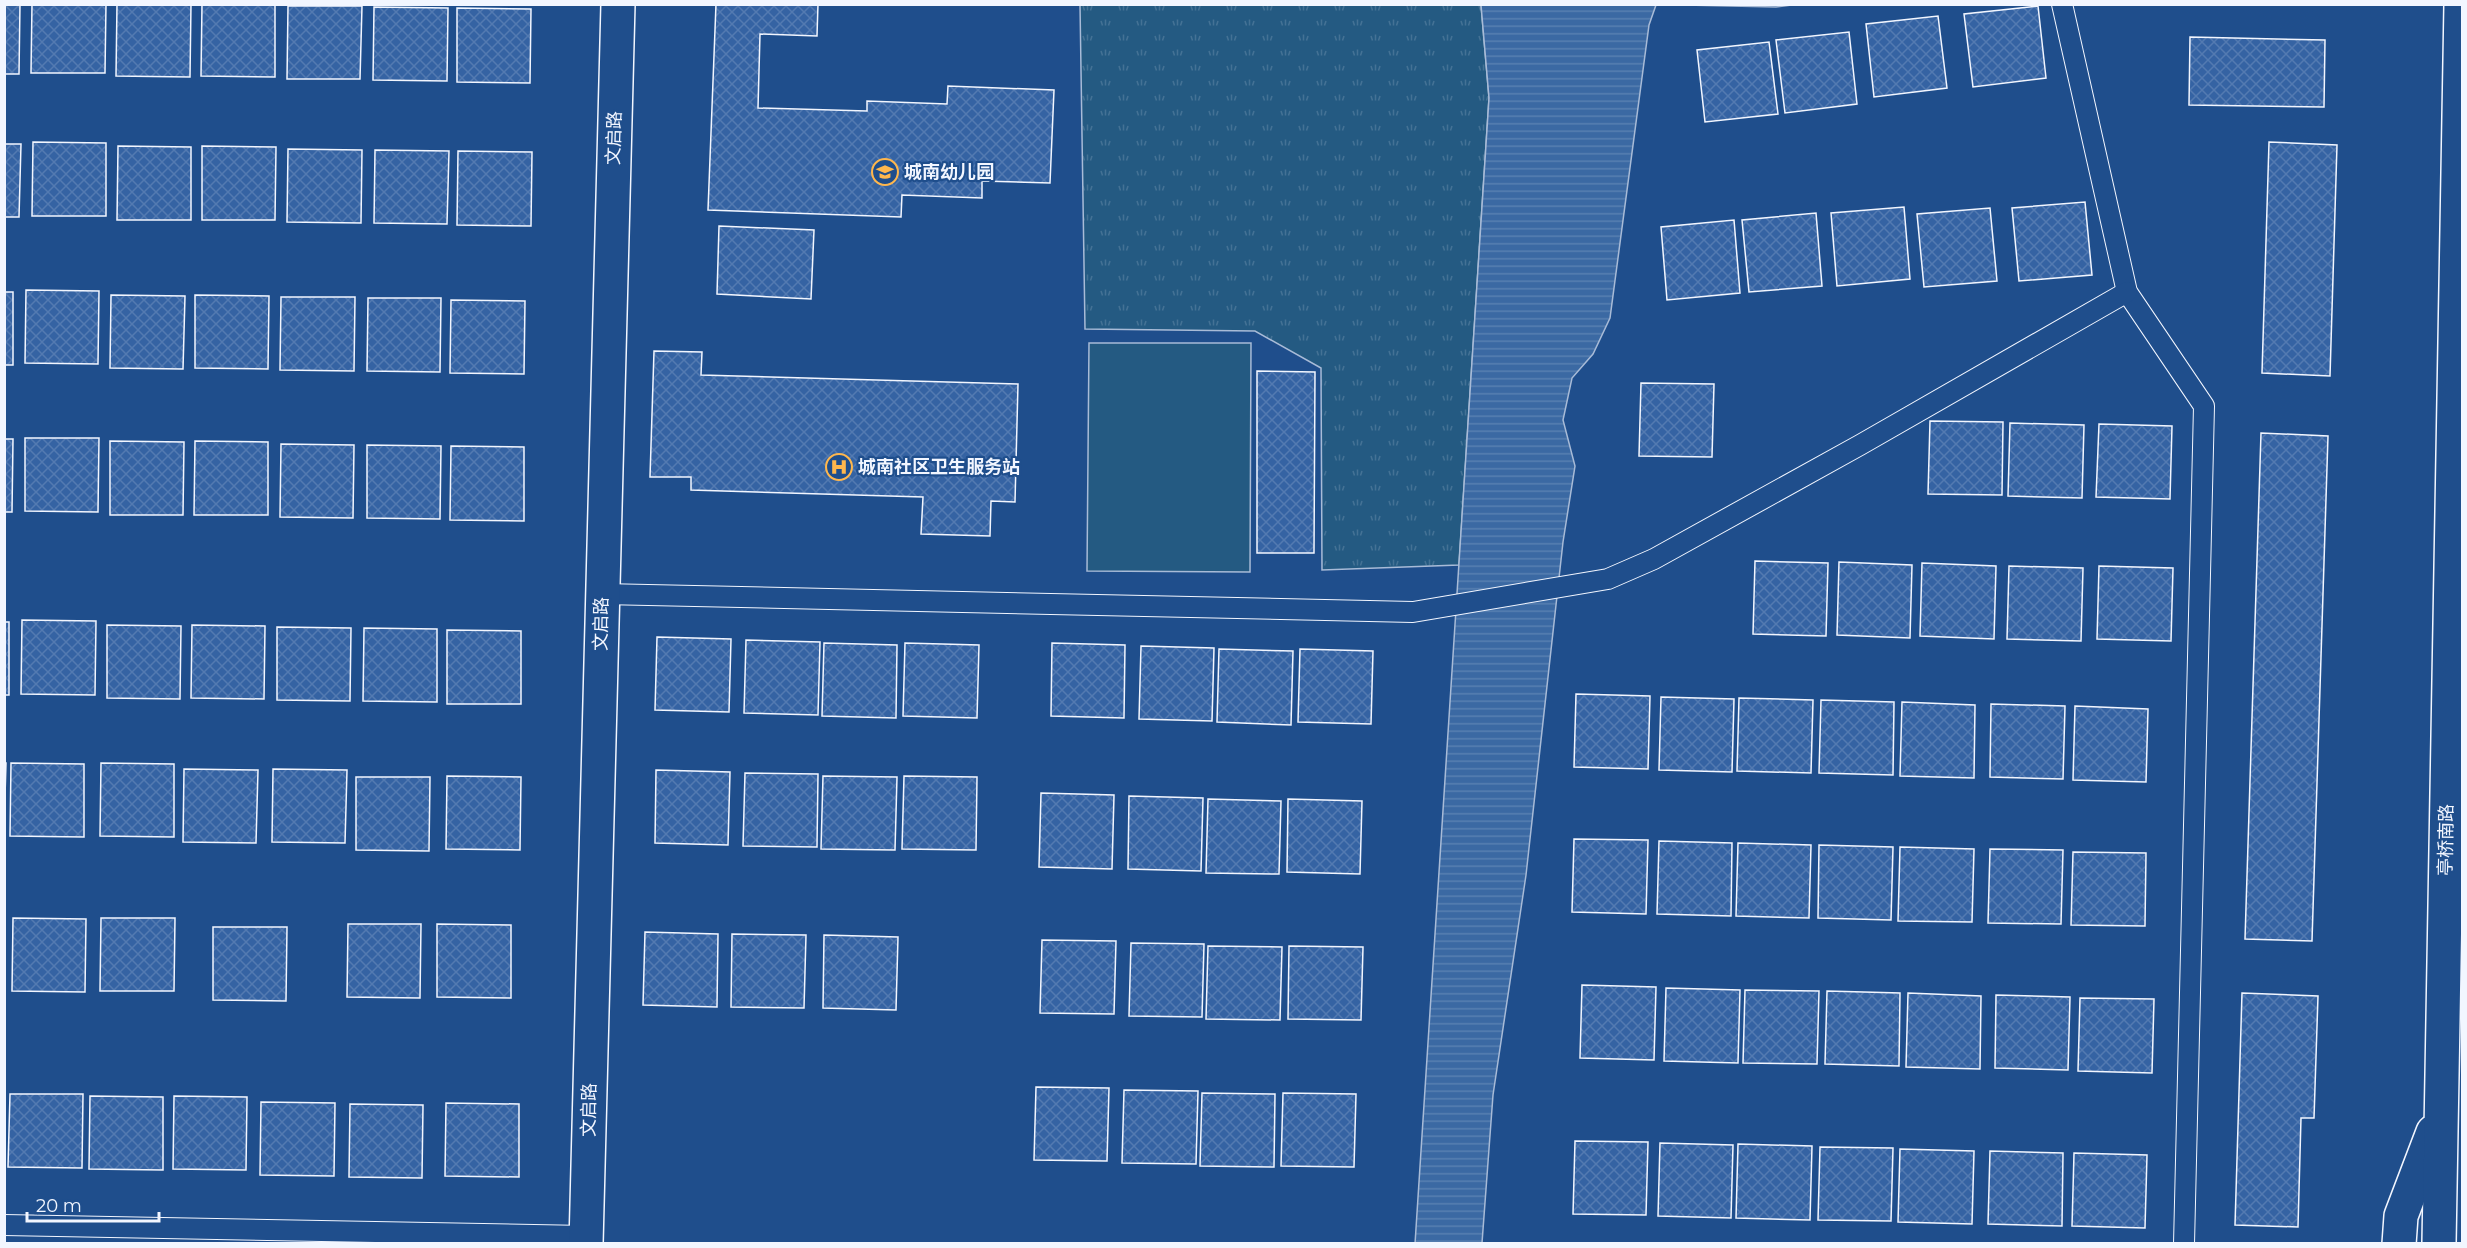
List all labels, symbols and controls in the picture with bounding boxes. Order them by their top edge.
street label: 文启路 [602,111,626,165]
school or university icon: 城南幼儿园 [870,157,900,187]
place label: 城南幼儿园 [904,161,994,183]
hospital icon: 城南社区卫生服务站 [824,452,854,482]
place label: 城南社区卫生服务站 [858,456,1020,478]
street label: 文启路 [590,597,612,651]
street label: 亭桥南路 [2434,804,2458,876]
street label: 文启路 [578,1083,600,1137]
scale bar [27,1185,159,1223]
text: 20 m [36,1195,82,1217]

